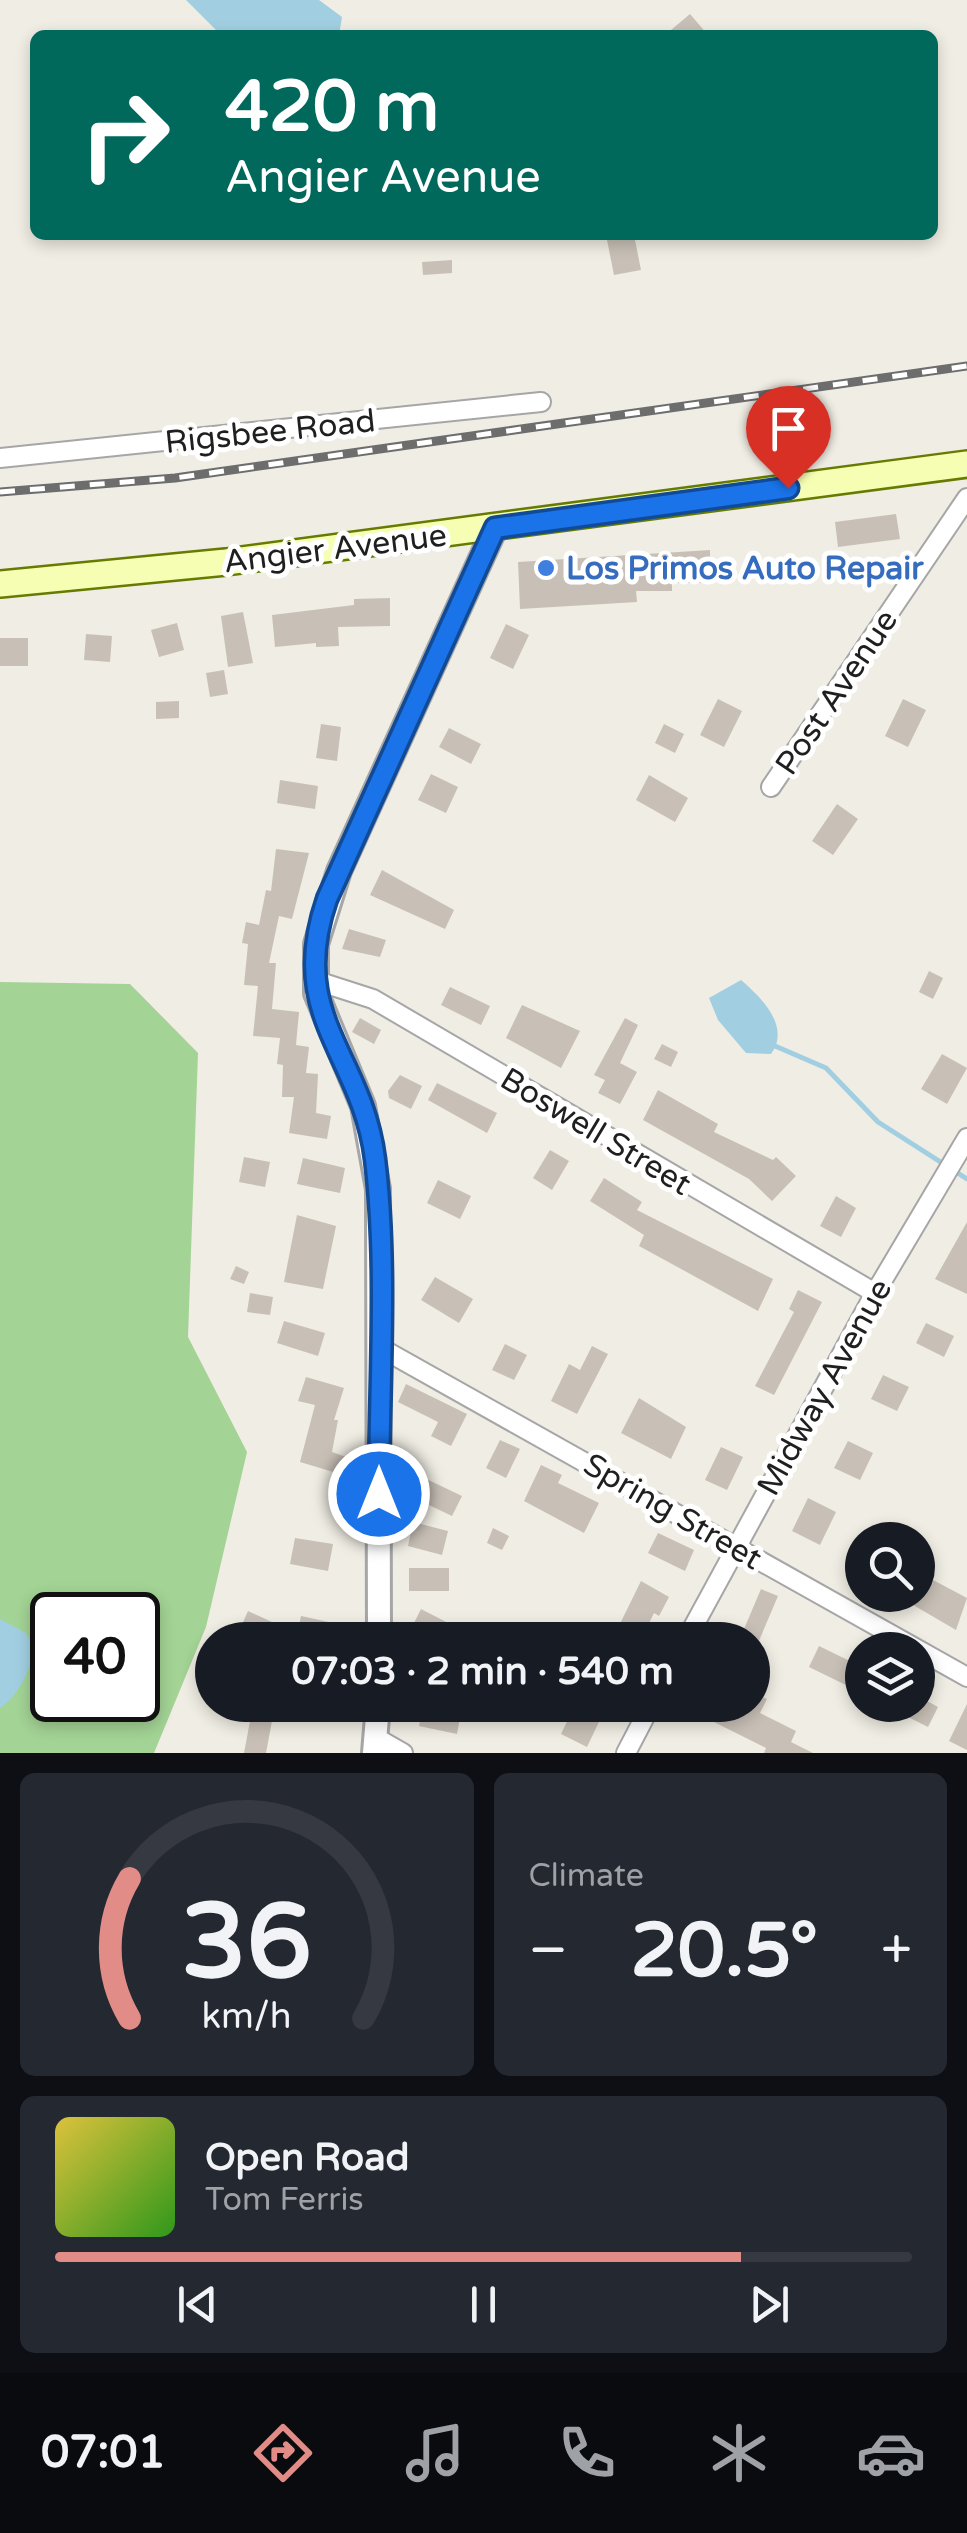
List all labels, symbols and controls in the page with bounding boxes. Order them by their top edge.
text: 420 m [225,66,439,150]
icon: right [60,70,190,200]
text: Angier Avenue [225,151,541,205]
pin [746,386,831,489]
icon: arrive [761,401,816,456]
street label: Rigsbee Road [163,402,377,462]
street label: Angier Avenue [221,516,449,582]
place label: Los Primos Auto Repair [566,550,924,588]
marker: Los Primos Auto Repair [535,557,557,579]
street label: Post Avenue [768,603,906,782]
street label: Boswell Street [493,1060,698,1204]
street label: Midway Avenue [750,1273,900,1502]
position arrow [327,1442,431,1546]
street label: Spring Street [577,1446,768,1578]
map controls [845,1522,935,1722]
button: search [845,1522,935,1612]
speed limit sign: 40 [30,1592,160,1722]
button: layers [845,1632,935,1722]
text: 07:03 · 2 min · 540 m [291,1649,674,1695]
text: Climate [529,1857,644,1895]
text: 36 [181,1881,312,2006]
text: 20.5° [631,1906,818,1996]
text: − [529,1918,568,1984]
text: + [881,1918,912,1984]
text: km/h [202,1995,292,2038]
text: Open Road [205,2135,410,2181]
text: Tom Ferris [205,2181,364,2219]
icon: previous [170,2277,225,2332]
icon: pause [456,2277,511,2332]
icon: next [742,2277,797,2332]
icon: directions [248,2418,318,2488]
icon: music [400,2418,470,2488]
icon: phone [552,2418,622,2488]
icon: climate [704,2418,774,2488]
icon: car [856,2418,926,2488]
text: 07:01 [41,2426,166,2480]

